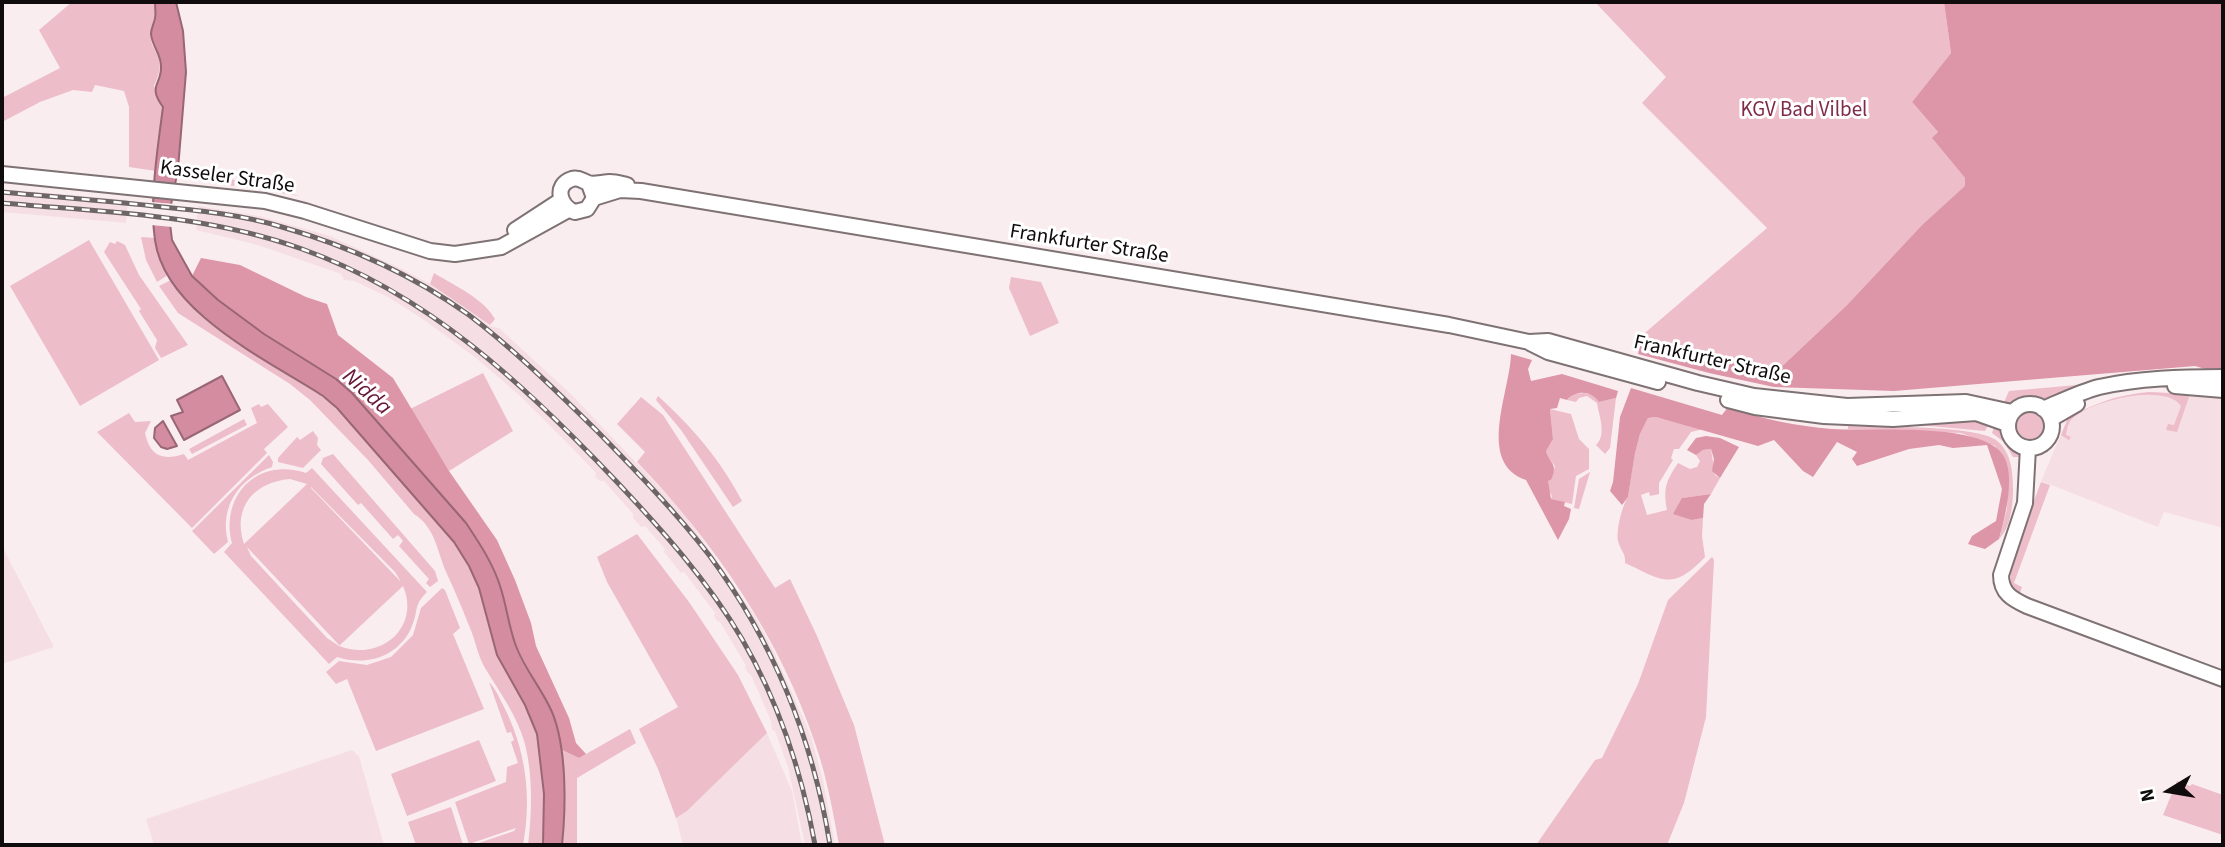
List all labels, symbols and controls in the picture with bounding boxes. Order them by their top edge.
park label: KGV Bad Vilbel [1741,98,1867,124]
street label: Kasseler Straße [158,156,296,200]
street label: Frankfurter Straße [1008,220,1170,270]
street label: Frankfurter Straße [1631,331,1793,391]
water label: Nidda [336,364,396,422]
north arrow [2134,756,2204,826]
text: N [2133,786,2162,804]

